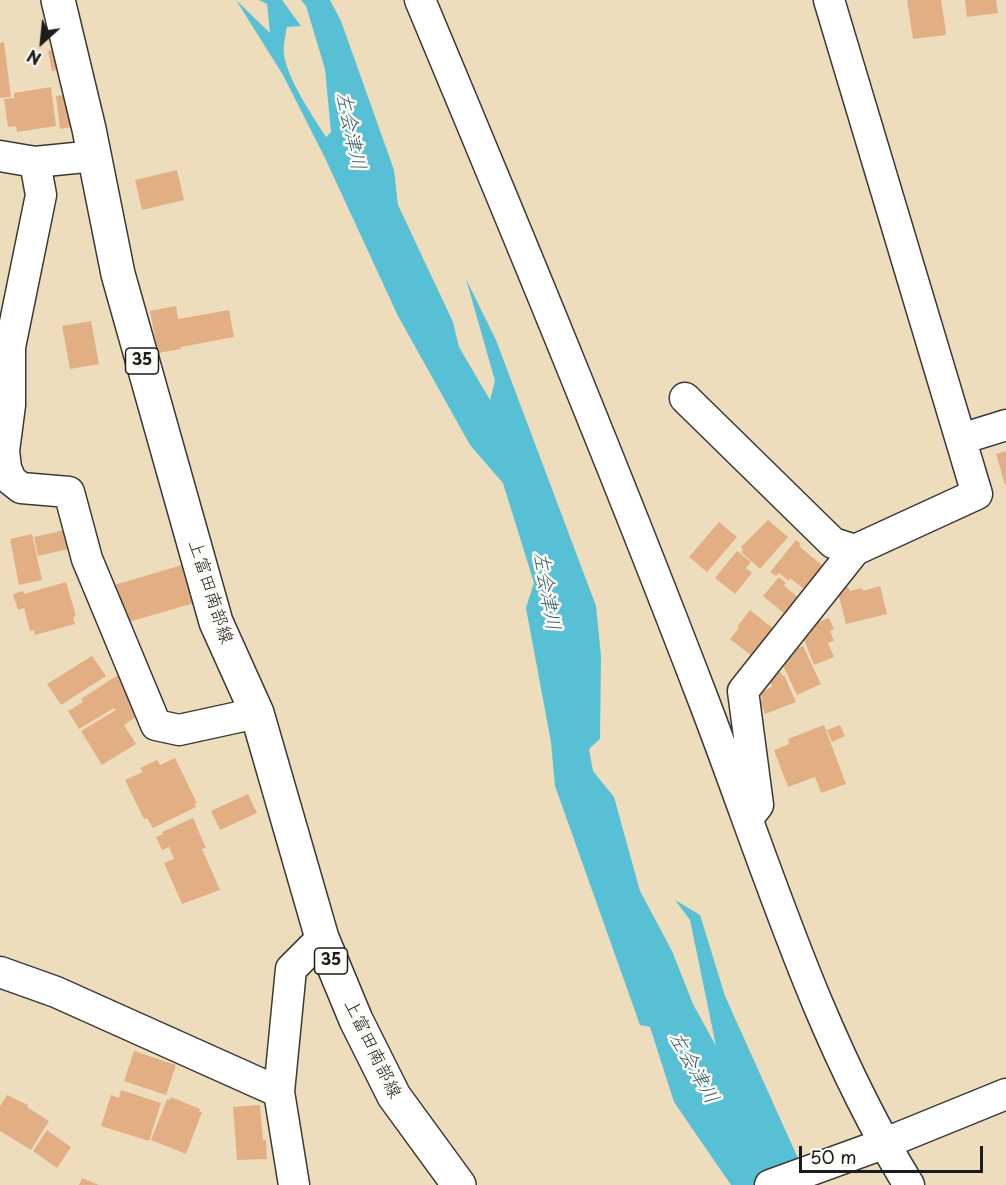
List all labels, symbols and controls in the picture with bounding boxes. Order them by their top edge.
north arrow [12,12,72,72]
text: N [23,44,45,72]
water label: 左会津川 [330,89,370,173]
road number: 35 [126,348,158,374]
street label: 上富田南部線 [183,537,237,647]
water label: 左会津川 [527,550,565,632]
road number: 35 [314,948,348,974]
street label: 上富田南部線 [339,996,405,1102]
water label: 左会津川 [663,1027,723,1109]
scale bar [802,1134,986,1172]
text: 50 m [810,1143,857,1170]

